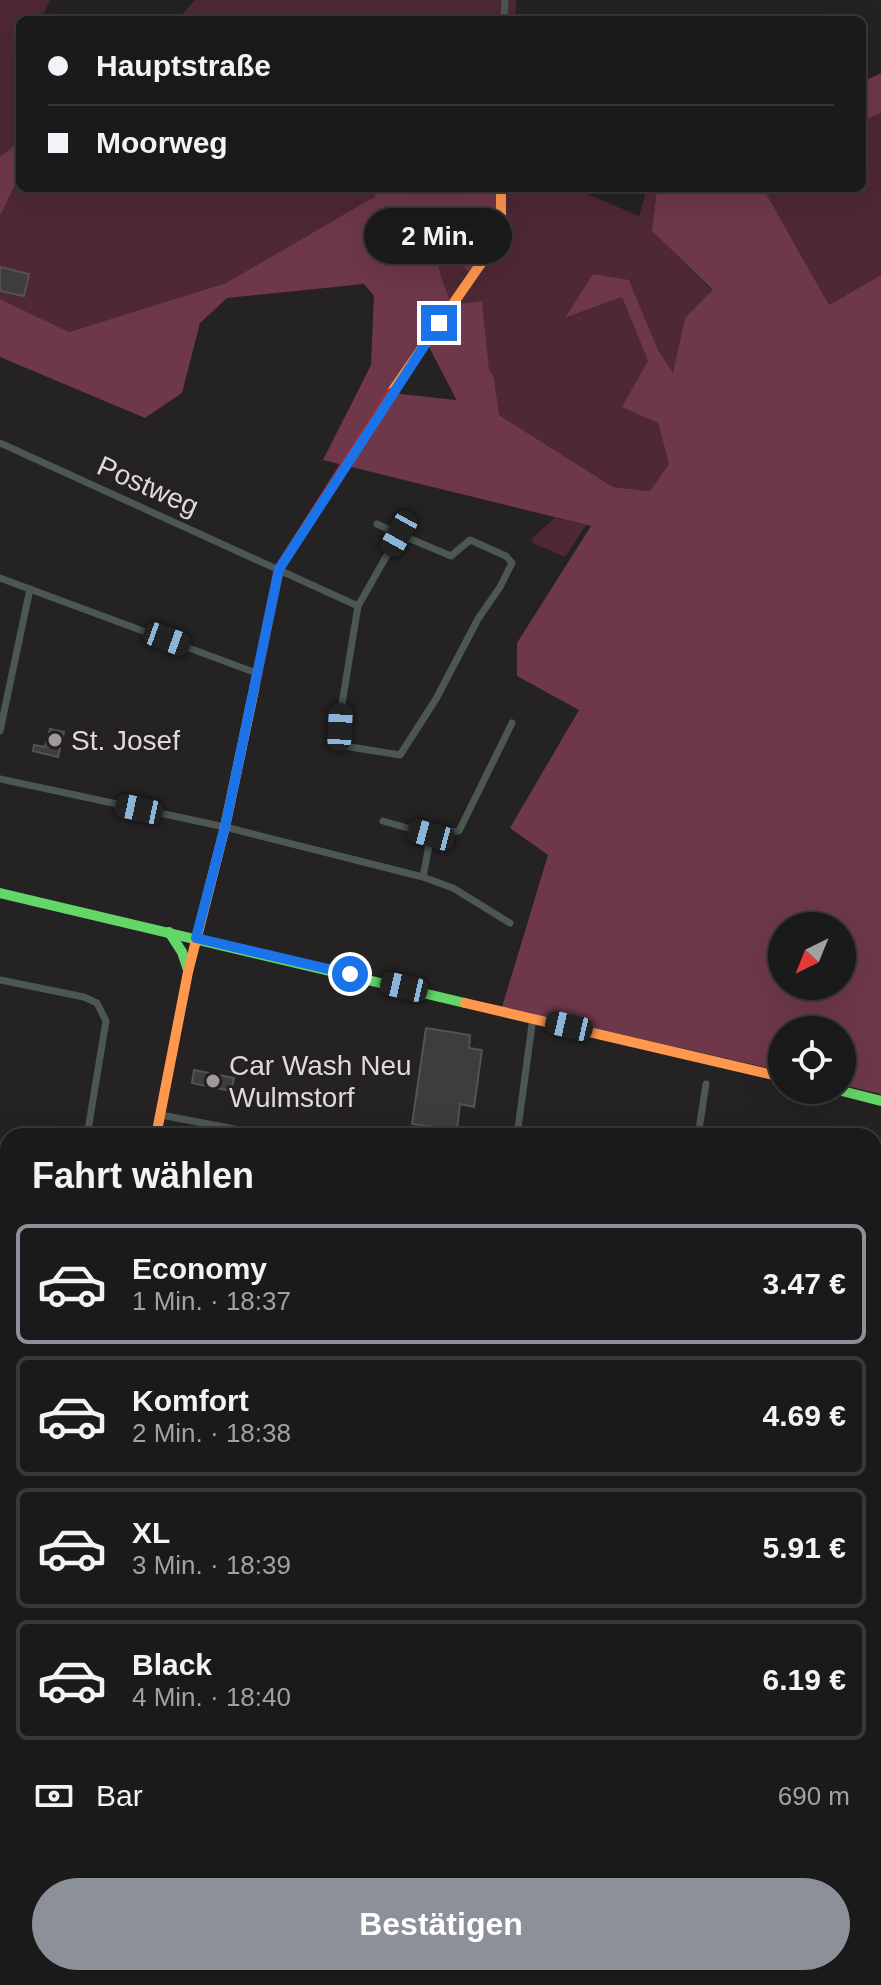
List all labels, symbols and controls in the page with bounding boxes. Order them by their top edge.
text: Hauptstraße [96,49,271,82]
text: Moorweg [96,126,228,159]
callout: 2 Min. [365,207,513,263]
text: 2 Min. [401,221,475,251]
route end [421,305,457,341]
street label: Postweg [93,450,203,522]
car [377,507,421,561]
car [140,620,194,658]
car [327,702,353,752]
place label: St. Josef [71,725,180,756]
marker: St. Josef [46,731,64,749]
car [113,792,165,826]
car [405,817,457,853]
north arrow [768,912,856,1000]
map controls [768,912,856,1104]
route start [332,956,368,992]
car [378,970,430,1004]
car [543,1009,595,1043]
button: locate [768,1016,856,1104]
place label: Car Wash Neu Wulmstorf [229,1050,412,1113]
marker: Car Wash Neu Wulmstorf [204,1072,222,1090]
text: Fahrt wählen [32,1155,254,1196]
icon: car [36,1248,108,1320]
text: Economy [132,1252,267,1285]
text: 3.47 € [763,1267,846,1300]
text: 1 Min. · 18:37 [132,1286,291,1316]
icon: car [36,1380,108,1452]
text: Komfort [132,1384,249,1417]
text: 4.69 € [763,1399,846,1432]
text: 2 Min. · 18:38 [132,1418,291,1448]
icon: car [36,1512,108,1584]
text: XL [132,1516,170,1549]
text: 5.91 € [763,1531,846,1564]
text: 3 Min. · 18:39 [132,1550,291,1580]
icon: car [36,1644,108,1716]
text: Black [132,1648,212,1681]
text: 6.19 € [763,1663,846,1696]
text: 4 Min. · 18:40 [132,1682,291,1712]
icon: cash [32,1774,76,1818]
text: Bar [96,1779,143,1812]
text: 690 m [778,1781,850,1811]
button: Bestätigen [32,1878,850,1970]

